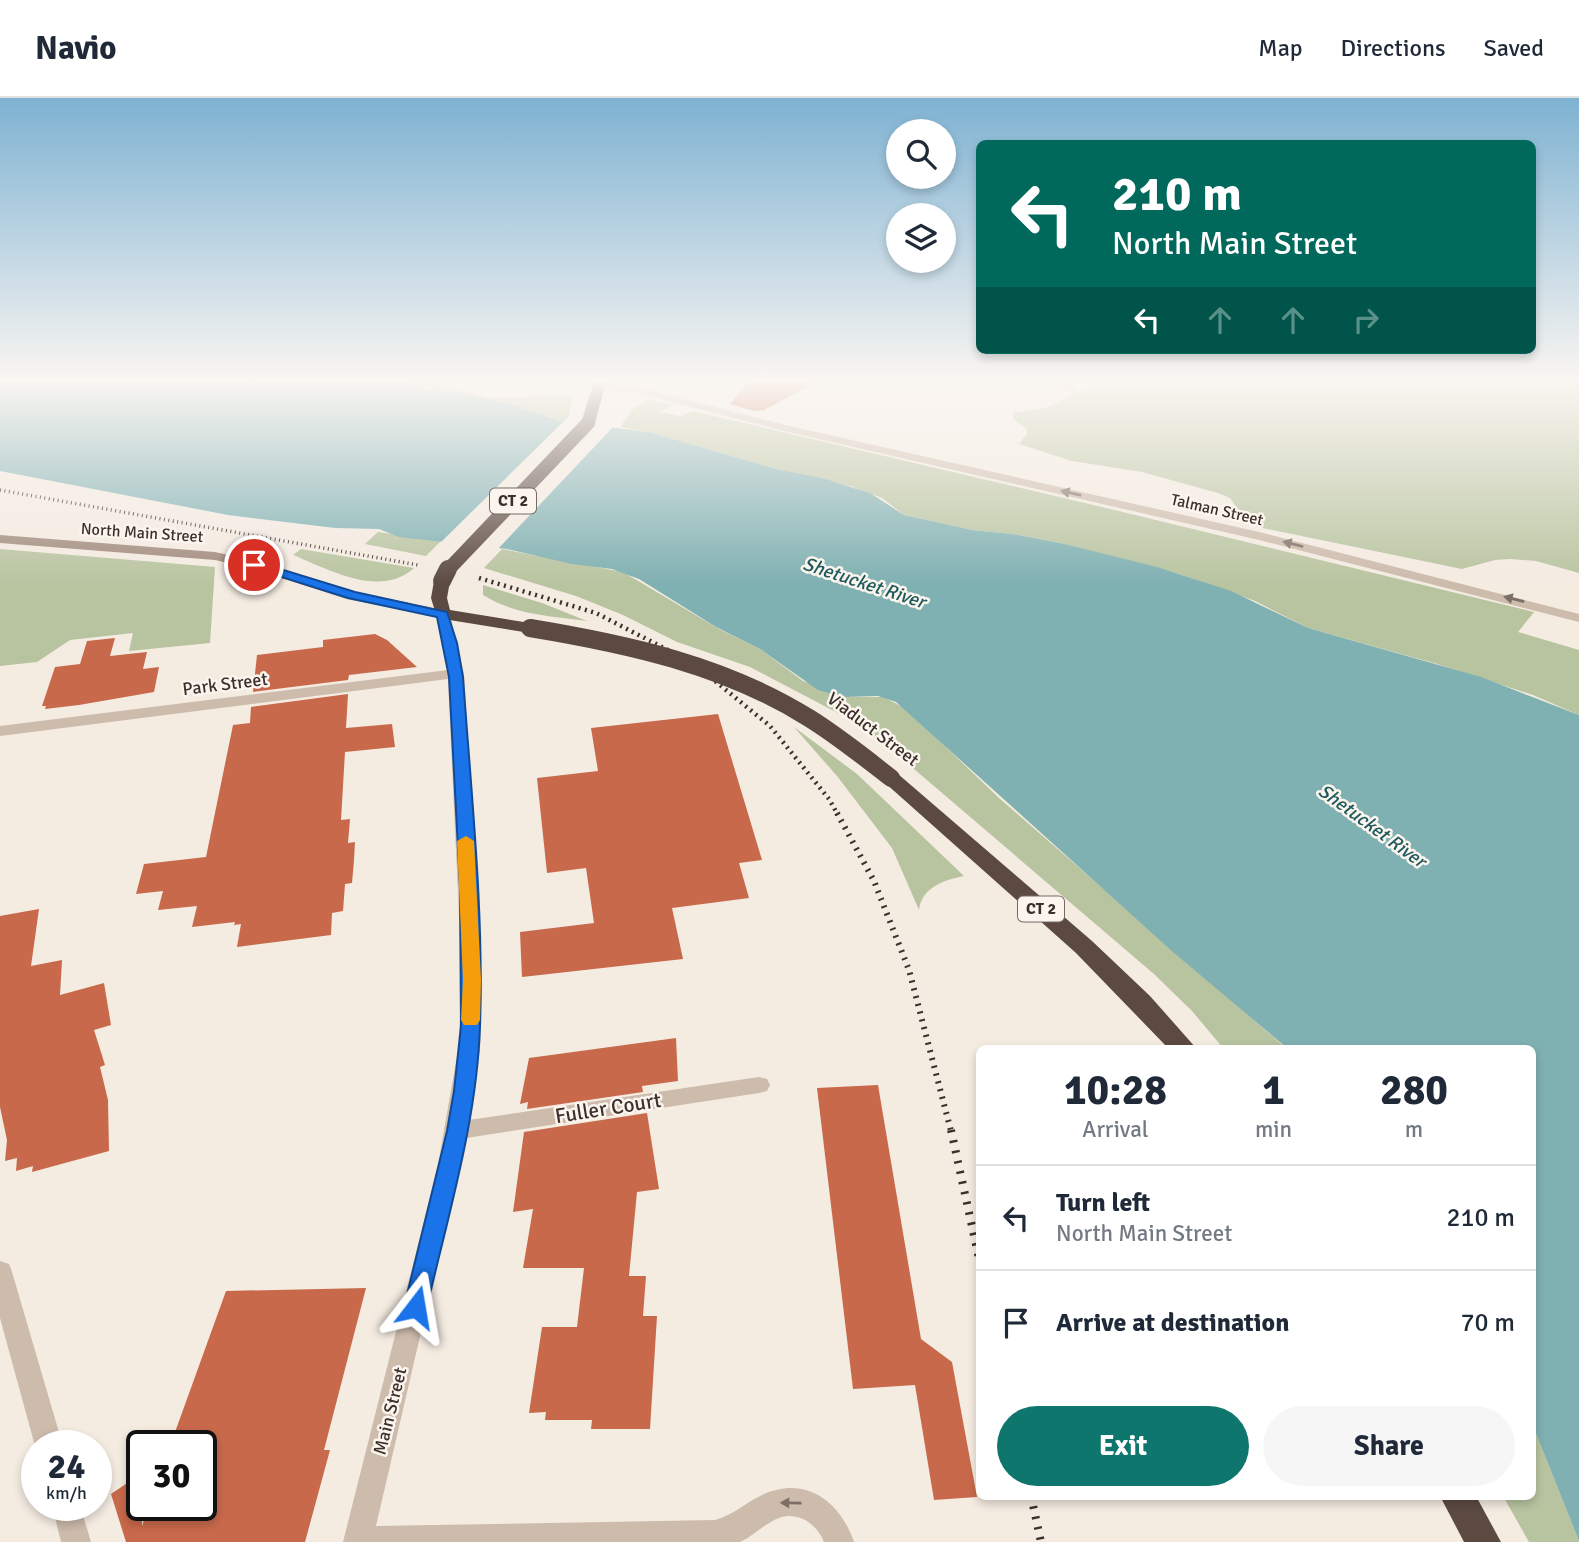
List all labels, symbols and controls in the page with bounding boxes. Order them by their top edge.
text: Navio [35,28,117,69]
text: Map [1258,33,1303,63]
text: Directions [1341,33,1446,63]
text: Saved [1484,33,1544,63]
map controls [886,119,956,273]
button: search [886,119,956,189]
text: 210 m [1112,164,1242,224]
icon: left [997,168,1088,259]
button: layers [886,203,956,273]
text: North Main Street [1112,224,1357,263]
icon: left [1128,301,1166,339]
icon: ahead [1201,301,1239,339]
icon: ahead [1274,301,1312,339]
icon: right [1347,301,1385,339]
one-way arrow [1060,487,1082,498]
road number: CT 2 [490,488,536,514]
street label: Talman Street [1169,490,1266,530]
street label: North Main Street [80,519,204,547]
pin [224,535,284,595]
one-way arrow [1282,538,1304,549]
icon: arrive [235,546,273,584]
water label: Shetucket River [800,552,931,615]
one-way arrow [1503,593,1525,604]
street label: Park Street [181,668,269,700]
street label: Viaduct Street [823,687,923,771]
water label: Shetucket River [1314,779,1433,875]
road number: CT 2 [1018,896,1064,922]
text: 10:28 [1064,1065,1167,1116]
text: 1 [1262,1065,1285,1116]
text: 280 [1380,1065,1448,1116]
street label: Fuller Court [553,1087,663,1129]
text: Arrival [1082,1115,1149,1144]
text: min [1255,1115,1292,1144]
text: m [1405,1115,1423,1144]
text: Turn left [1056,1187,1150,1219]
icon: left [997,1199,1035,1237]
text: 210 m [1446,1202,1515,1234]
text: North Main Street [1056,1219,1232,1248]
position arrow [379,1270,453,1344]
icon: arrive [997,1304,1035,1342]
text: Arrive at destination [1056,1307,1289,1339]
text: 70 m [1460,1307,1515,1339]
street label: Main Street [369,1365,411,1457]
button: Exit [997,1406,1249,1486]
button: Share [1263,1406,1515,1486]
speed limit sign: 30 [126,1430,217,1521]
text: 24 [48,1445,85,1488]
text: km/h [46,1482,87,1504]
one-way arrow [780,1498,802,1509]

